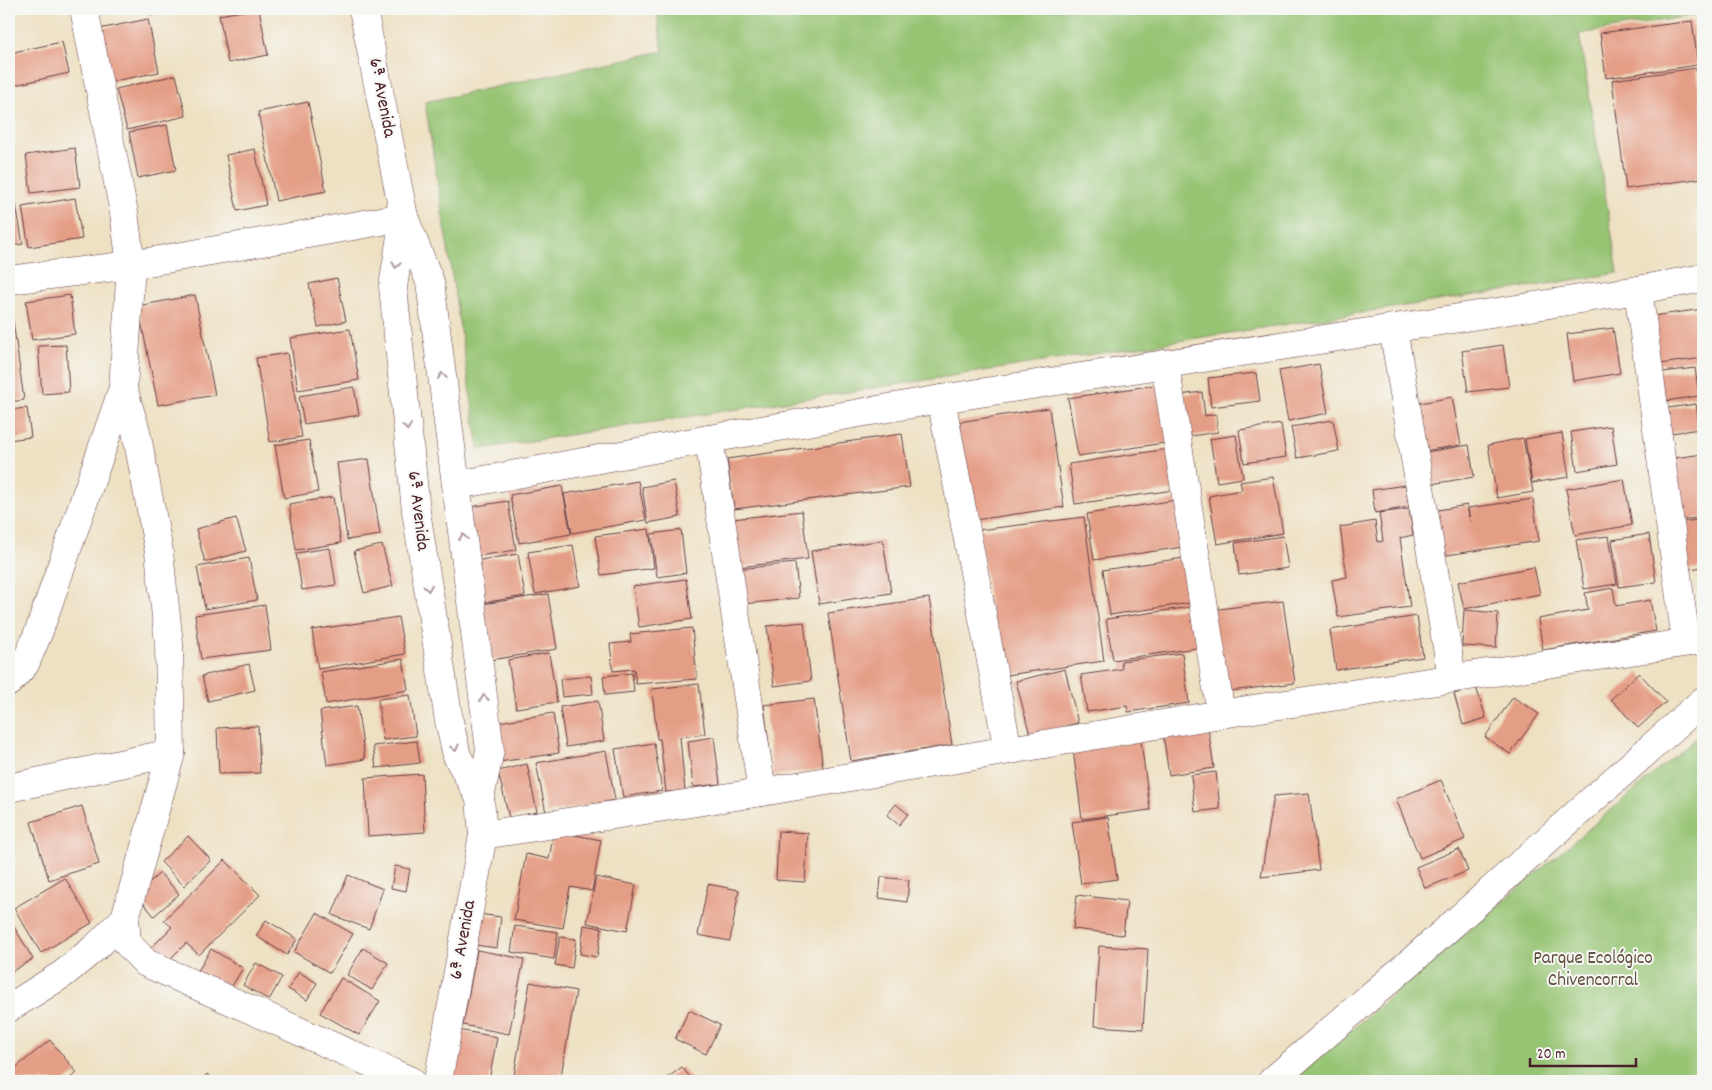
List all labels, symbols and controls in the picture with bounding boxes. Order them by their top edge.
street label: 6ª Avenida [360,56,402,141]
one-way arrow [391,262,402,270]
one-way arrow [438,371,448,380]
one-way arrow [401,423,412,431]
street label: 6ª Avenida [399,470,435,553]
one-way arrow [458,532,469,540]
one-way arrow [422,584,432,592]
one-way arrow [479,694,490,702]
one-way arrow [449,744,460,753]
street label: 6ª Avenida [444,897,484,982]
park label: Parque Ecológico Chivencorral [1533,946,1653,995]
scale bar [1530,1035,1636,1067]
text: 20 m [1537,1044,1565,1066]

